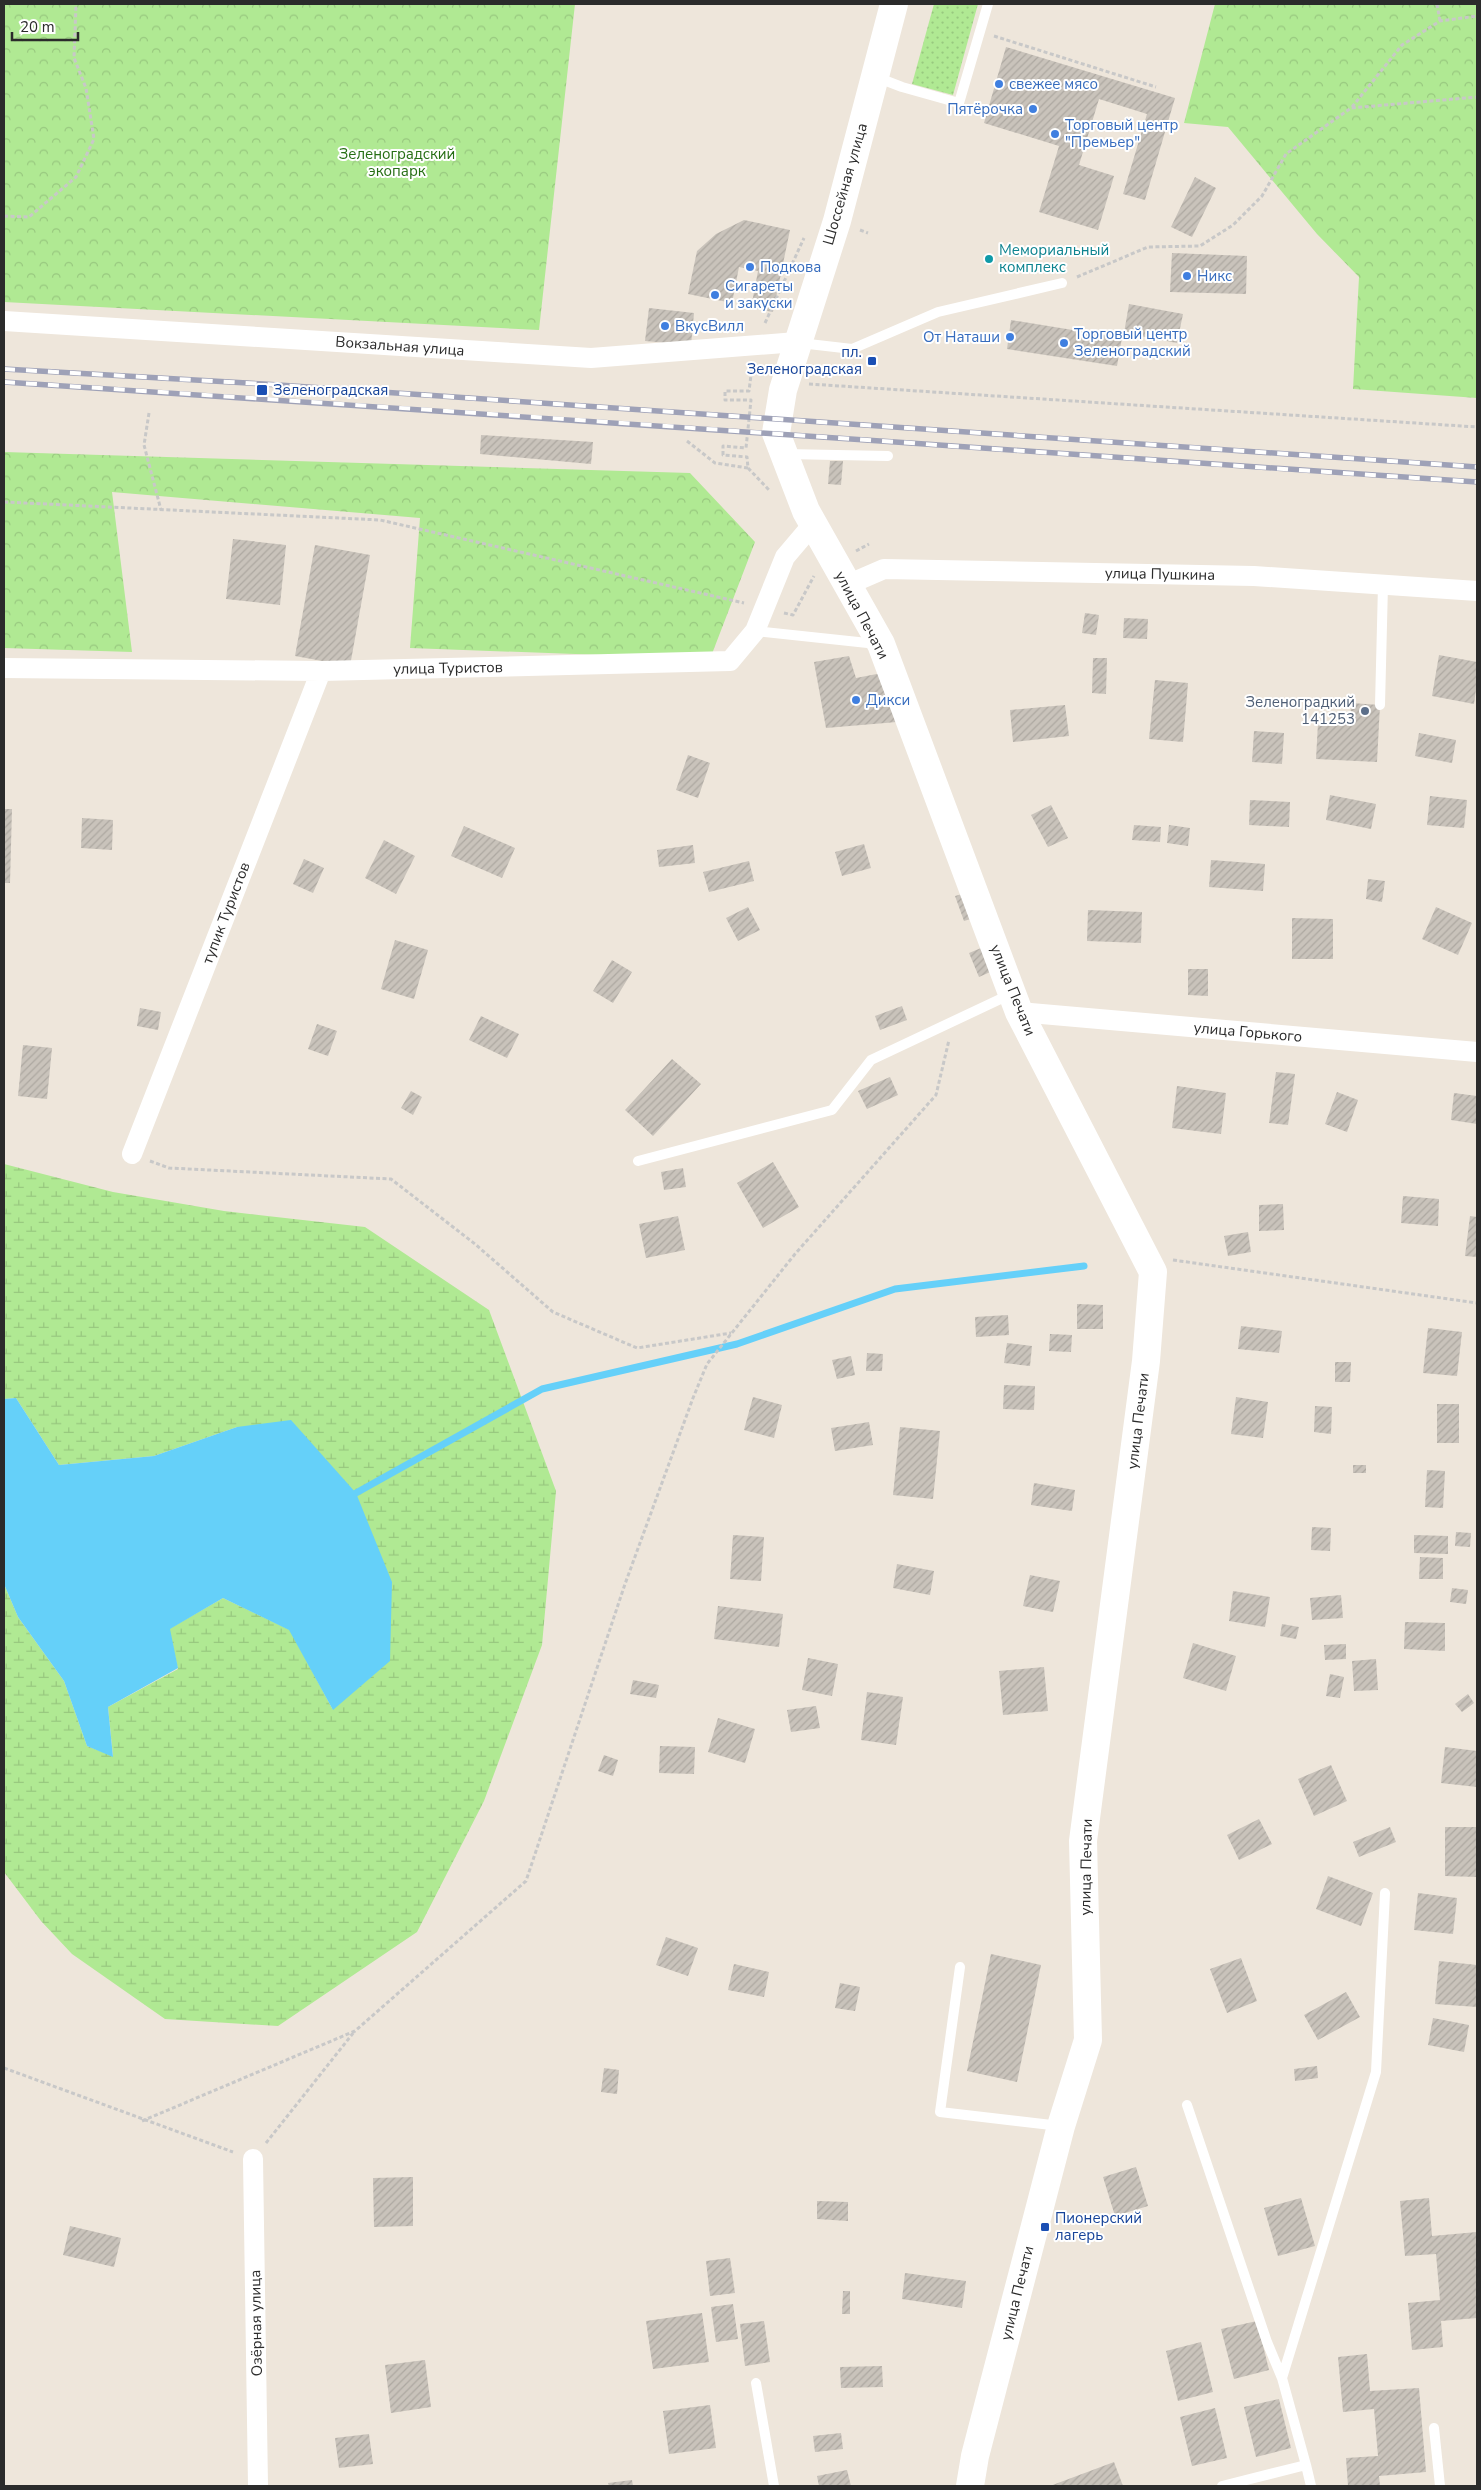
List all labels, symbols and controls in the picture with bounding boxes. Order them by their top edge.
scale bar [12,10,79,42]
text: 20 m [20,17,55,37]
place label: свежее мясо [1009,74,1098,94]
marker: свежее мясо [993,78,1005,90]
place label: Пятёрочка [947,99,1023,119]
marker: Пятёрочка [1027,103,1039,115]
place label: Торговый центр "Премьер" [1065,115,1179,152]
street label: Шоссейная улица [818,121,872,247]
marker: Торговый центр "Премьер" [1049,128,1061,140]
park label: Зеленоградский экопарк [339,144,455,181]
place label: Мемориальный комплекс [999,240,1109,277]
marker: Мемориальный комплекс [983,253,995,265]
place label: Подкова [760,257,821,277]
marker: Подкова [744,261,756,273]
place label: Никс [1197,266,1232,286]
marker: Никс [1181,270,1193,282]
place label: Сигареты и закуски [725,276,793,313]
marker: Сигареты и закуски [709,289,721,301]
place label: ВкусВилл [675,316,744,336]
marker: ВкусВилл [659,320,671,332]
place label: Торговый центр Зеленоградский [1074,324,1191,361]
place label: От Наташи [923,327,1000,347]
marker: От Наташи [1004,331,1016,343]
street label: Вокзальная улица [335,332,465,360]
marker: Торговый центр Зеленоградский [1058,337,1070,349]
place label: пл. Зеленоградская [747,342,862,379]
marker: пл. Зеленоградская [866,355,878,367]
place label: Зеленоградская [273,380,388,400]
marker: Зеленоградская [255,383,269,397]
street label: улица Пушкина [1105,563,1215,585]
street label: улица Печати [830,568,894,662]
street label: улица Туристов [393,657,503,679]
place label: Дикси [866,690,910,710]
place label: Зеленоградкий 141253 [1245,692,1355,729]
marker: Дикси [850,694,862,706]
marker: Зеленоградкий 141253 [1359,705,1371,717]
street label: тупик Туристов [197,859,255,967]
street label: улица Печати [986,941,1040,1039]
street label: улица Горького [1193,1017,1303,1047]
street label: улица Печати [1122,1372,1154,1470]
street label: улица Печати [1075,1818,1097,1916]
place label: Пионерский лагерь [1055,2208,1142,2245]
marker: Пионерский лагерь [1039,2221,1051,2233]
street label: улица Печати [996,2244,1038,2342]
street label: Озёрная улица [245,2270,267,2376]

